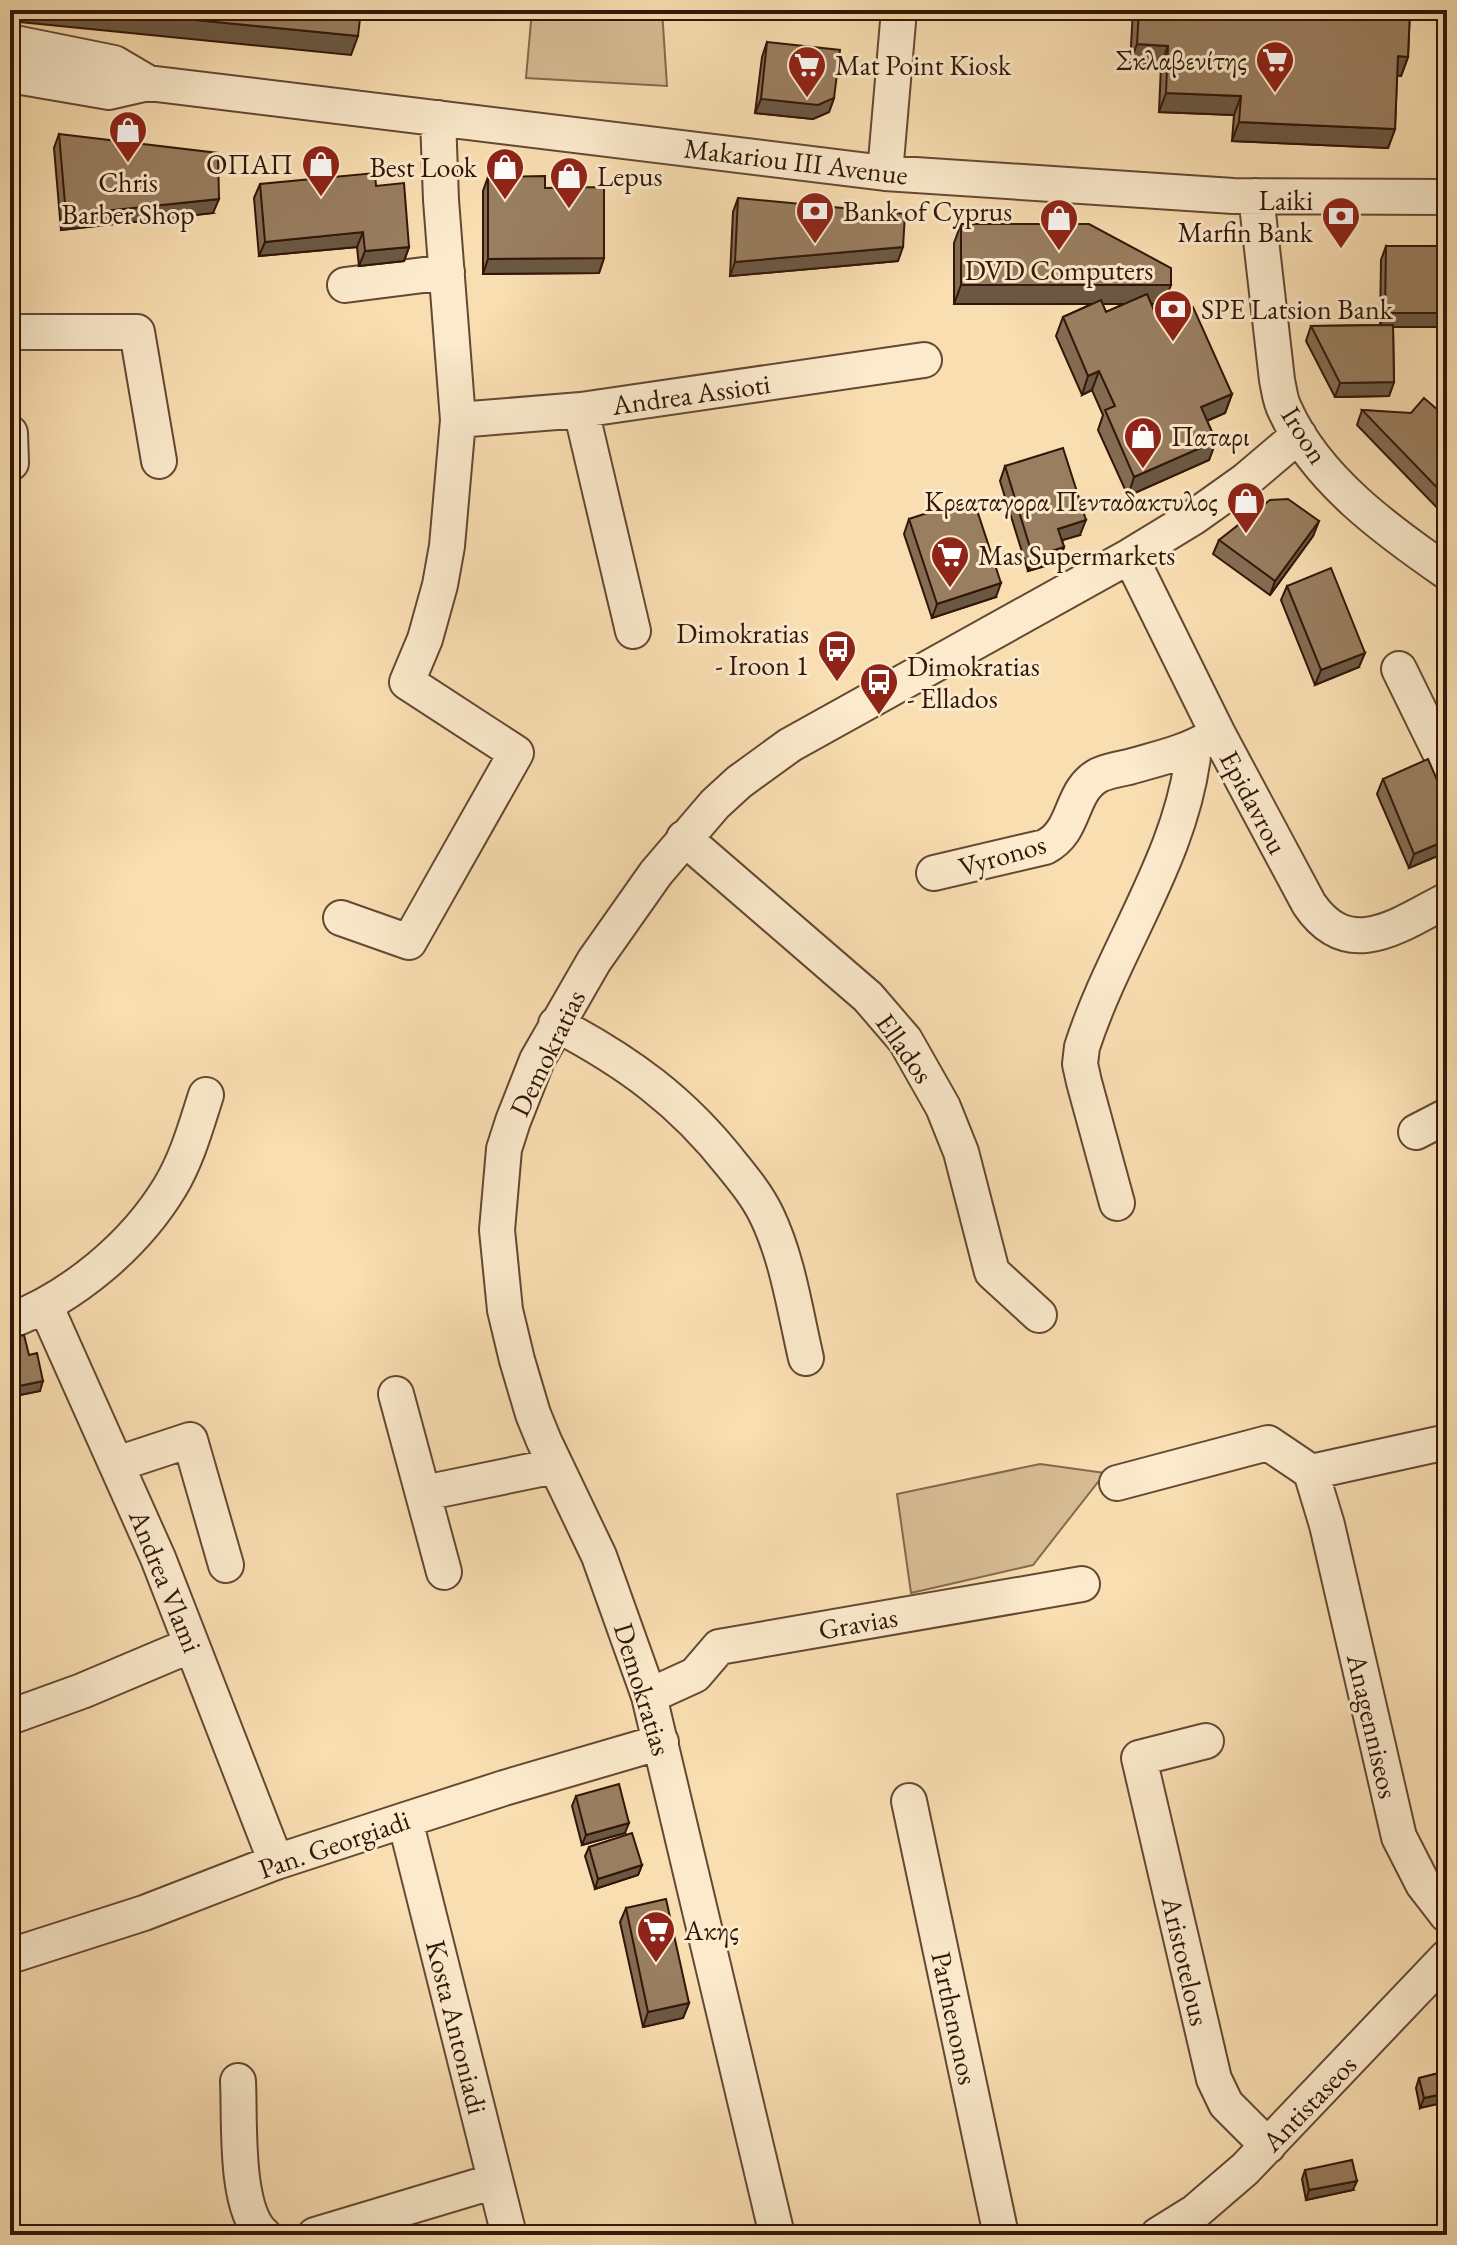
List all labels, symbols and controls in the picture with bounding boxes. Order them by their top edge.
supermarket icon: Σκλαβενίτης [1254,39,1296,94]
place label: Σκλαβενίτης [1116,42,1247,78]
supermarket icon: Mat Point Kiosk [786,44,828,99]
place label: Mat Point Kiosk [835,47,1012,83]
shop icon: Chris Barber Shop [107,109,149,164]
street label: Makariou III Avenue [682,129,910,193]
shop icon: ΟΠΑΠ [300,143,342,198]
place label: ΟΠΑΠ [206,146,293,182]
shop icon: Best Look [484,146,526,201]
place label: Best Look [369,149,478,185]
shop icon: Lepus [548,155,590,210]
place label: Lepus [597,158,663,194]
place label: Chris Barber Shop [61,164,195,232]
place label: Laiki Marfin Bank [1177,182,1314,250]
bank icon: Bank of Cyprus [794,190,836,245]
place label: Bank of Cyprus [843,193,1012,229]
bank icon: Laiki Marfin Bank [1320,195,1362,250]
shop icon: DVD Computers [1038,197,1080,252]
place label: DVD Computers [965,252,1153,288]
bank icon: SPE Latsion Bank [1152,288,1194,343]
place label: SPE Latsion Bank [1201,291,1394,327]
street label: Andrea Assioti [609,365,772,423]
street label: Iroon [1273,399,1337,471]
shop icon: Παταρι [1122,415,1164,470]
place label: Παταρι [1171,418,1250,454]
shop icon: Κρεαταγορα Πενταδακτυλος [1225,480,1267,535]
place label: Κρεαταγορα Πενταδακτυλος [924,483,1218,519]
supermarket icon: Mas Supermarkets [929,534,971,589]
place label: Mas Supermarkets [978,537,1175,573]
place label: Dimokratias - Iroon 1 [676,615,809,683]
bus stop icon: Dimokratias - Iroon 1 [816,628,858,683]
place label: Dimokratias - Ellados [907,648,1040,716]
bus stop icon: Dimokratias - Ellados [858,661,900,716]
street label: Epidavrou [1212,744,1296,860]
street label: Vyronos [954,825,1050,885]
street label: Demokratias [501,984,593,1122]
street label: Ellados [868,1006,942,1090]
street label: Andrea Vlami [121,1503,211,1658]
street label: Gravias [816,1598,900,1648]
street label: Demokratias [606,1618,680,1760]
street label: Anagenniseos [1339,1649,1407,1802]
street label: Pan. Georgiadi [254,1801,414,1887]
street label: Aristotelous [1153,1892,1218,2029]
supermarket icon: Ακης [635,1909,677,1964]
place label: Ακης [683,1912,739,1948]
street label: Kosta Antoniadi [418,1936,496,2118]
street label: Parthenonos [923,1948,987,2088]
street label: Antistaseos [1253,2047,1364,2160]

